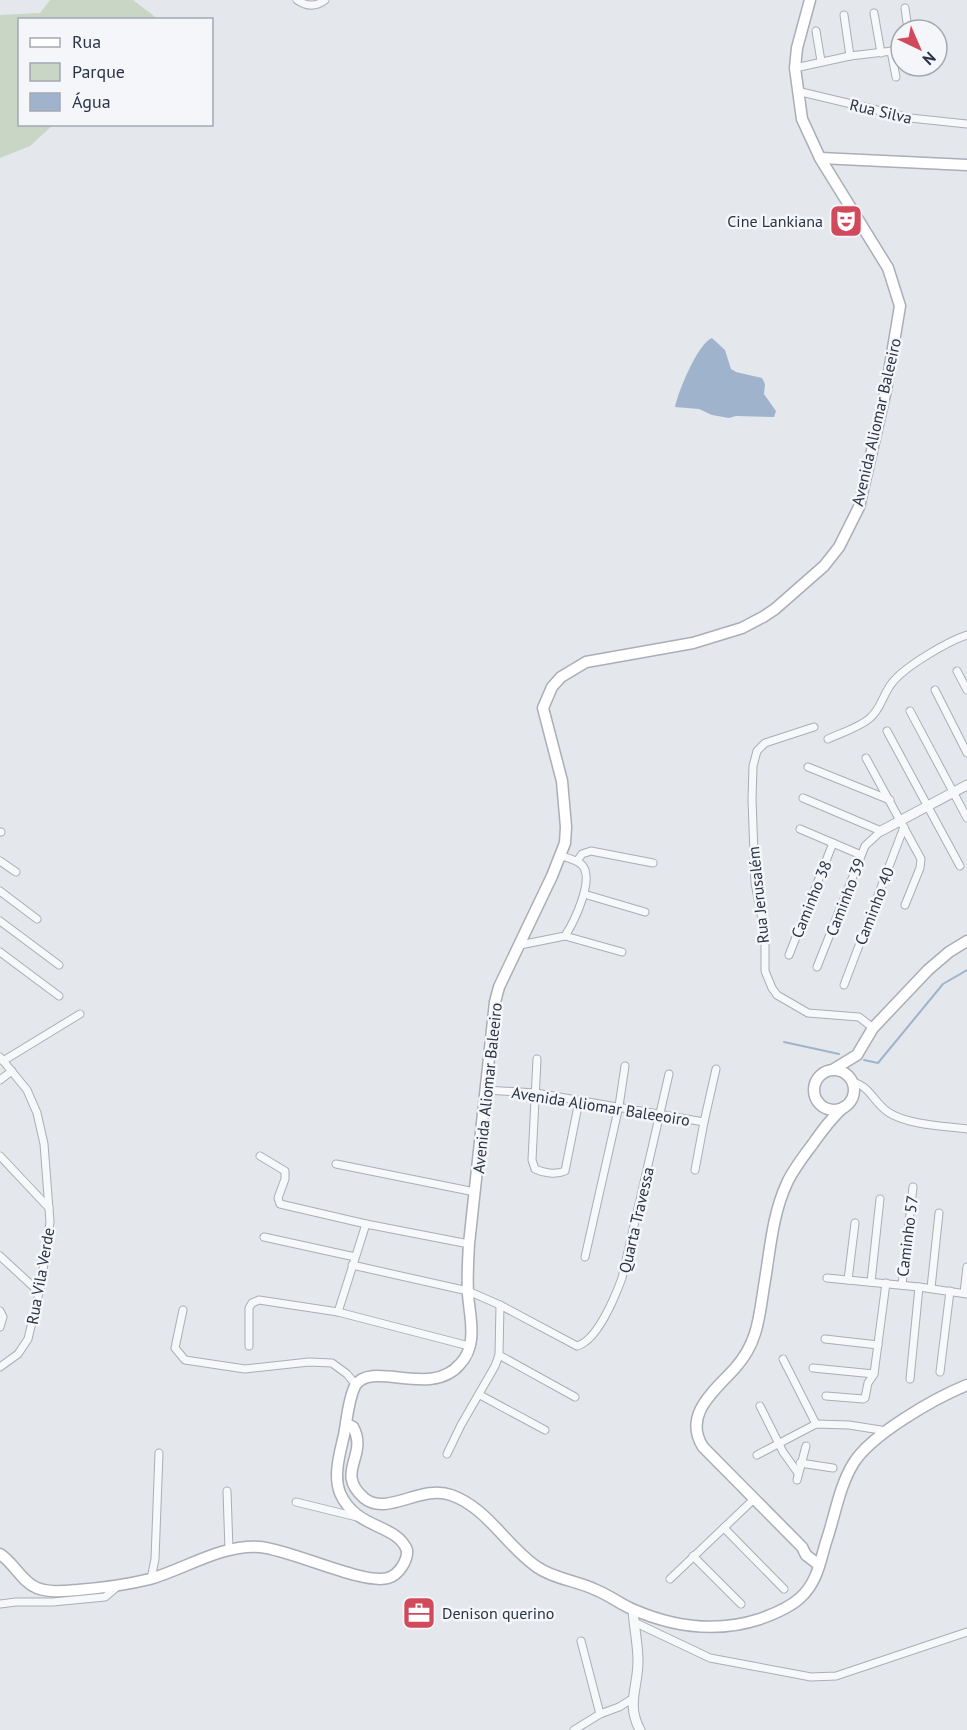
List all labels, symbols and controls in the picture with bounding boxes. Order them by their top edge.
legend [18,18,213,126]
north arrow [889,18,949,78]
text: Rua [72,30,101,53]
text: N [919,48,940,70]
text: Parque [72,60,125,83]
text: Água [72,90,111,113]
street label: Rua Silva [848,94,914,128]
theatre icon: Cine Lankiana [828,203,864,239]
place label: Cine Lankiana [727,211,823,231]
street label: Avenida Aliomar Baleeiro [847,336,905,508]
street label: Rua Jerusalém [743,845,773,945]
street label: Caminho 39 [821,855,869,939]
street label: Caminho 38 [786,857,836,941]
street label: Caminho 40 [850,864,898,948]
street label: Avenida Aliomar Baleeiro [468,1002,506,1174]
street label: Avenida Aliomar Baleeoiro [510,1082,692,1130]
street label: Quarta Travessa [614,1165,658,1275]
street label: Caminho 57 [892,1194,922,1278]
street label: Rua Vila Verde [22,1226,58,1326]
office icon: Denison querino [401,1595,437,1631]
place label: Denison querino [442,1603,554,1623]

